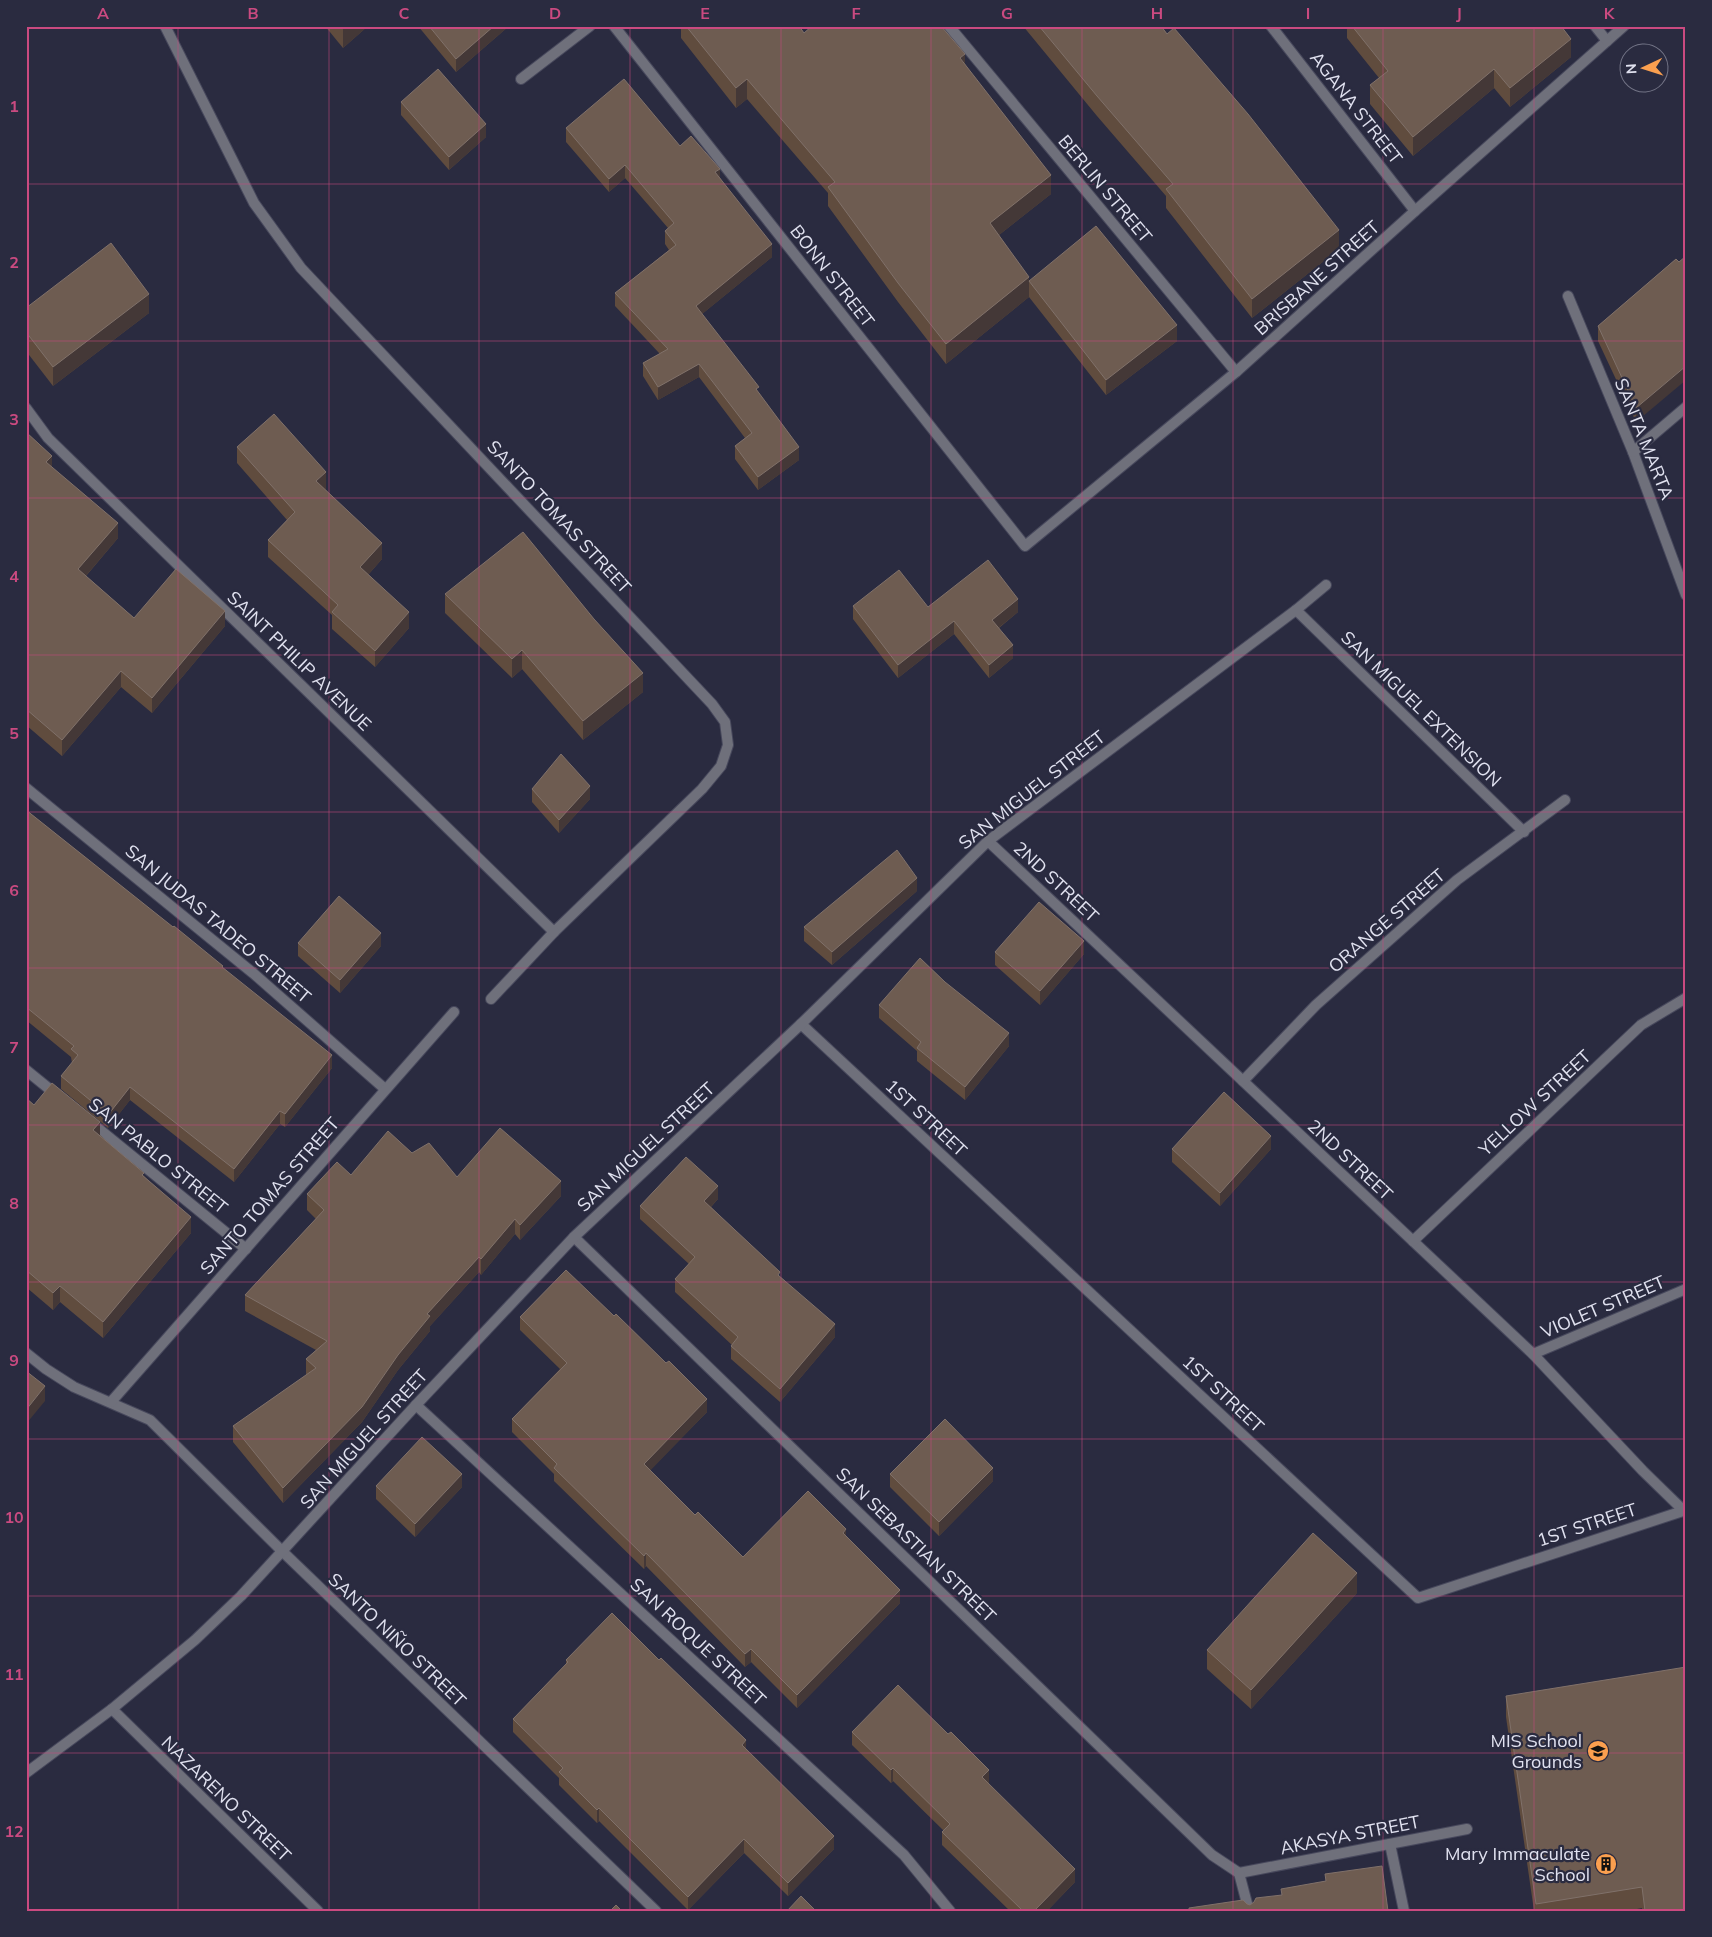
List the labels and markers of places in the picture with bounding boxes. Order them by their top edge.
place label: MIS School Grounds [1490,1729,1582,1773]
school or university icon: MIS School Grounds [1586,1739,1610,1763]
place label: Mary Immaculate School [1445,1842,1590,1886]
building icon: Mary Immaculate School [1594,1852,1618,1876]

